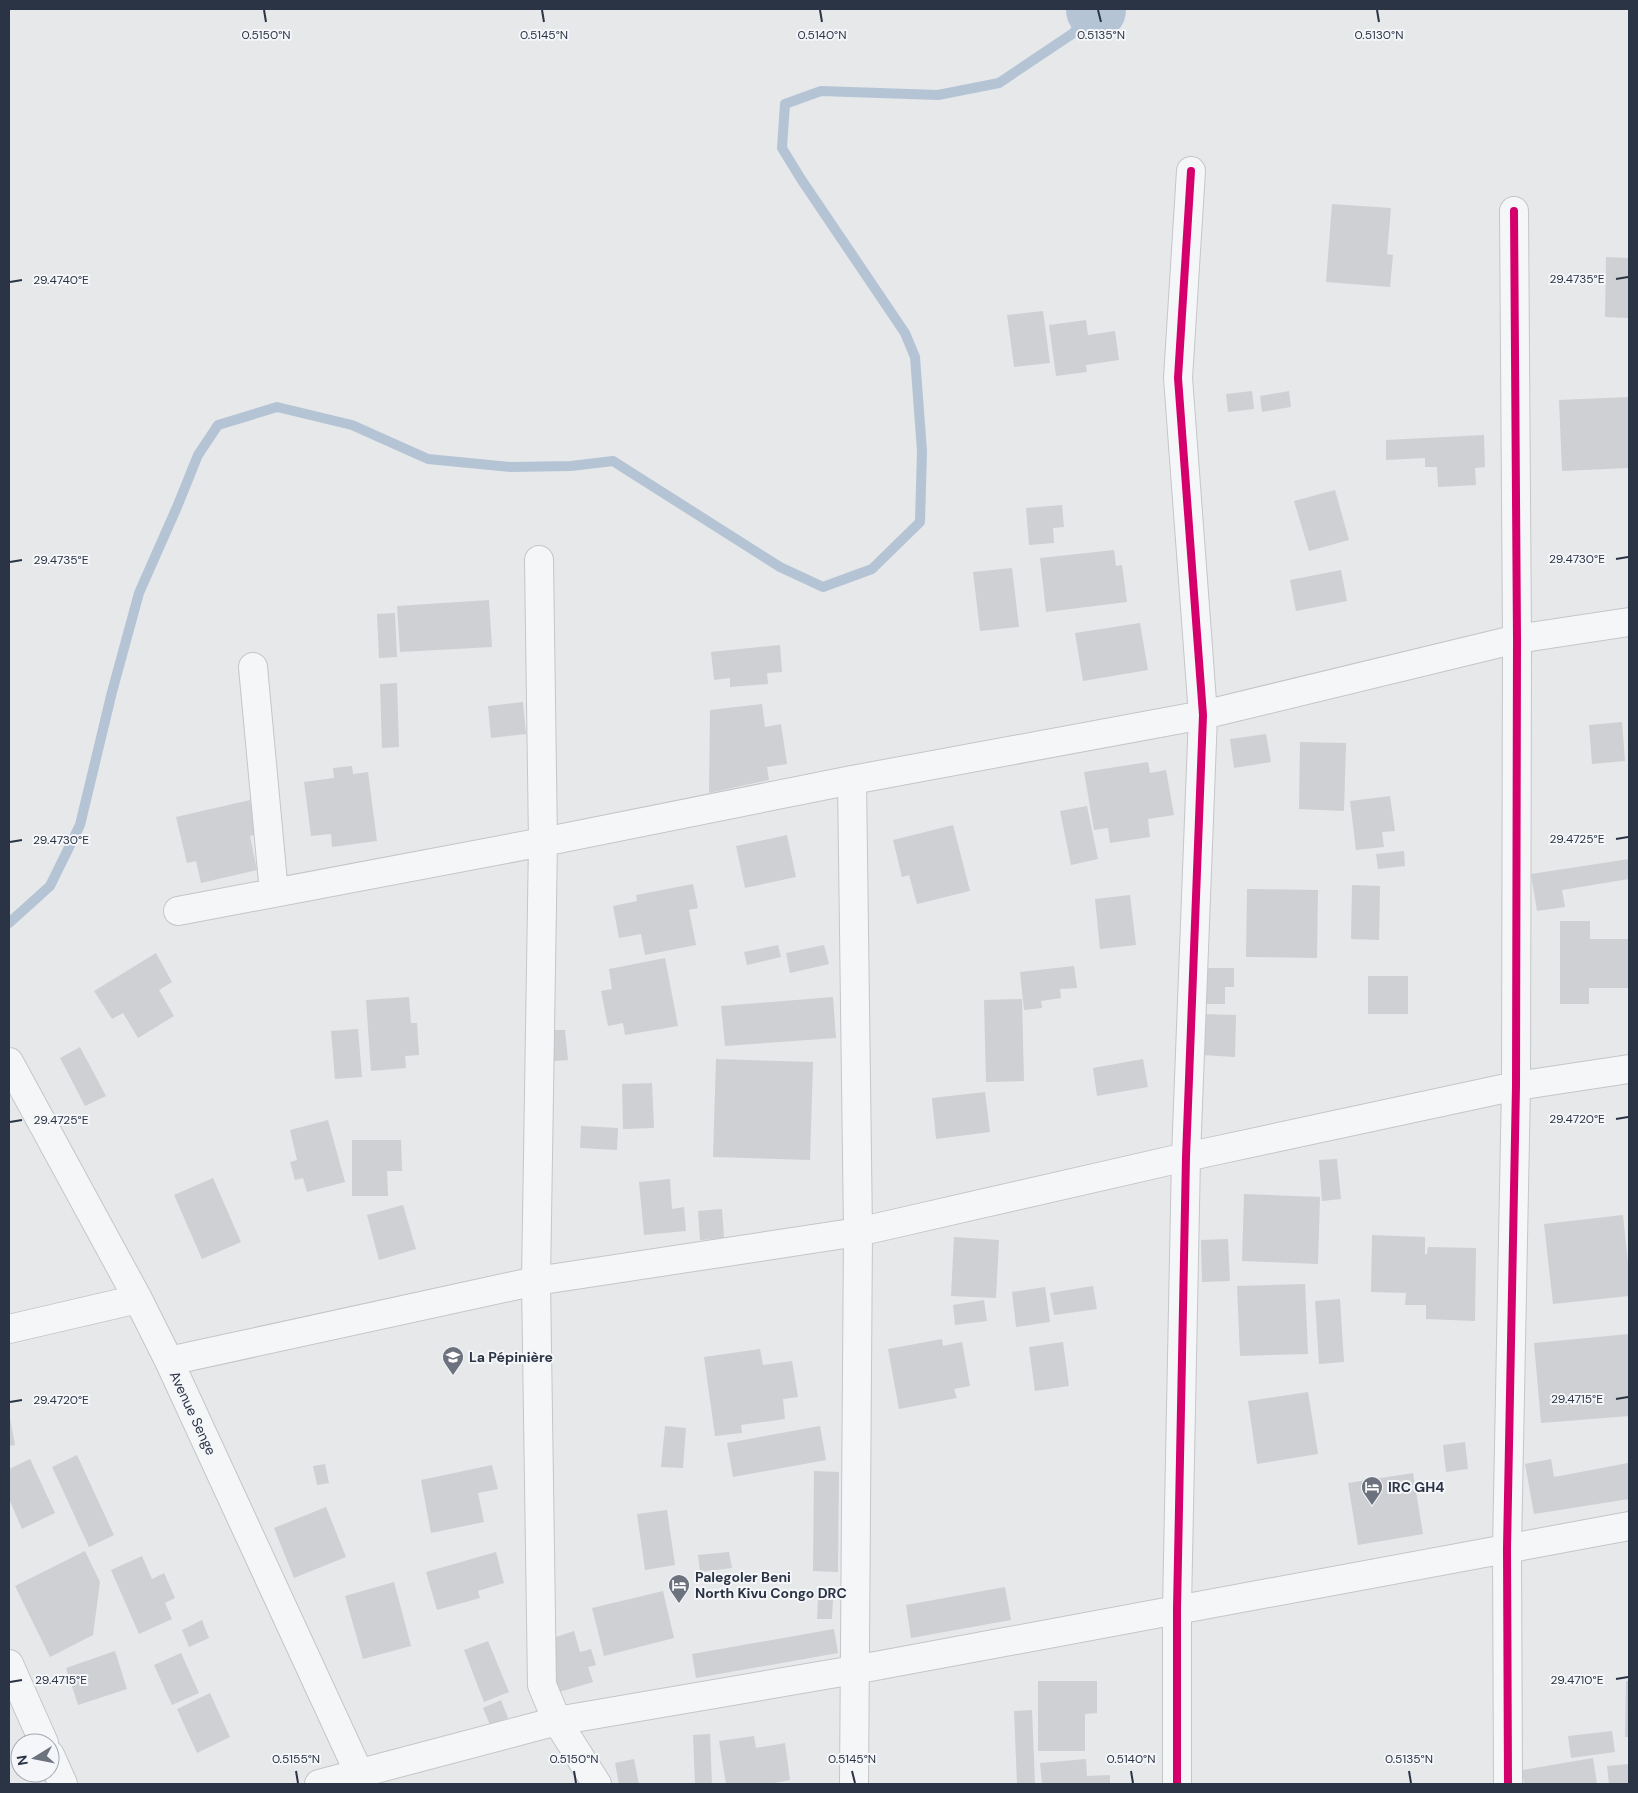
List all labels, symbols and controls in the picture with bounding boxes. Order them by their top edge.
text: 0.5150°N [241,27,291,43]
text: 0.5145°N [520,27,568,43]
text: 0.5140°N [797,27,847,43]
text: 0.5135°N [1077,27,1125,43]
text: 0.5130°N [1355,27,1403,43]
text: 29.4735°E [1549,271,1605,287]
text: 29.4740°E [33,272,89,288]
text: 29.4730°E [1549,551,1605,567]
text: 29.4735°E [33,552,89,568]
text: 29.4725°E [1550,831,1605,847]
text: 29.4730°E [33,832,89,848]
text: 29.4720°E [1549,1111,1605,1127]
text: 29.4725°E [34,1112,89,1128]
school or university icon: La Pépinière [441,1345,465,1376]
place label: La Pépinière [469,1348,553,1366]
street label: Avenue Senge [166,1368,220,1458]
text: 29.4715°E [1551,1391,1603,1407]
text: 29.4720°E [33,1392,89,1408]
hotel icon: IRC GH4 [1360,1475,1384,1506]
place label: IRC GH4 [1388,1478,1444,1496]
place label: Palegoler Beni North Kivu Congo DRC [695,1568,847,1602]
hotel icon: Palegoler Beni North Kivu Congo DRC [667,1573,691,1604]
text: 29.4715°E [35,1672,87,1688]
text: 29.4710°E [1551,1672,1604,1688]
north arrow [10,1733,60,1783]
text: 0.5155°N [272,1751,320,1767]
text: 0.5150°N [549,1751,599,1767]
text: 0.5145°N [828,1751,876,1767]
text: 0.5140°N [1106,1751,1156,1767]
text: 0.5135°N [1385,1751,1433,1767]
text: N [12,1754,32,1767]

